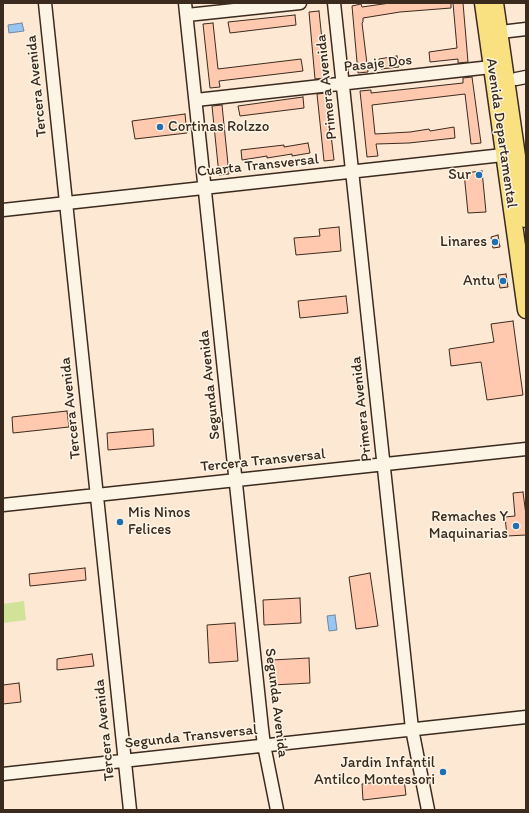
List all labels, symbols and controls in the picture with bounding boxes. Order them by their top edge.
street label: Primera Avenida [313,33,341,141]
street label: Tercera Avenida [23,34,51,138]
street label: Pasaje Dos [343,51,413,77]
street label: Avenida Departamental [482,57,520,209]
place label: Cortinas Rolzzo [168,118,269,136]
marker: Cortinas Rolzzo [155,122,165,132]
street label: Cuarta Transversal [196,151,320,181]
place label: Sur [448,166,471,184]
marker: Sur [474,170,484,180]
place label: Linares [440,233,487,251]
marker: Linares [490,237,500,247]
place label: Antu [463,272,495,290]
marker: Antu [498,276,508,286]
street label: Segunda Avenida [195,329,225,441]
street label: Primera Avenida [348,355,376,463]
street label: Tercera Avenida [57,356,85,460]
street label: Tercera Transversal [200,445,326,477]
place label: Mis Ninos Felices [128,504,190,539]
place label: Remaches Y Maquinarias [429,508,508,543]
marker: Mis Ninos Felices [115,517,125,527]
marker: Remaches Y Maquinarias [511,521,521,531]
street label: Segunda Avenida [260,647,292,759]
street label: Tercera Avenida [91,678,119,782]
street label: Segunda Transversal [124,721,258,753]
place label: Jardin Infantil Antilco Montessori [314,754,435,789]
marker: Jardin Infantil Antilco Montessori [438,767,448,777]

